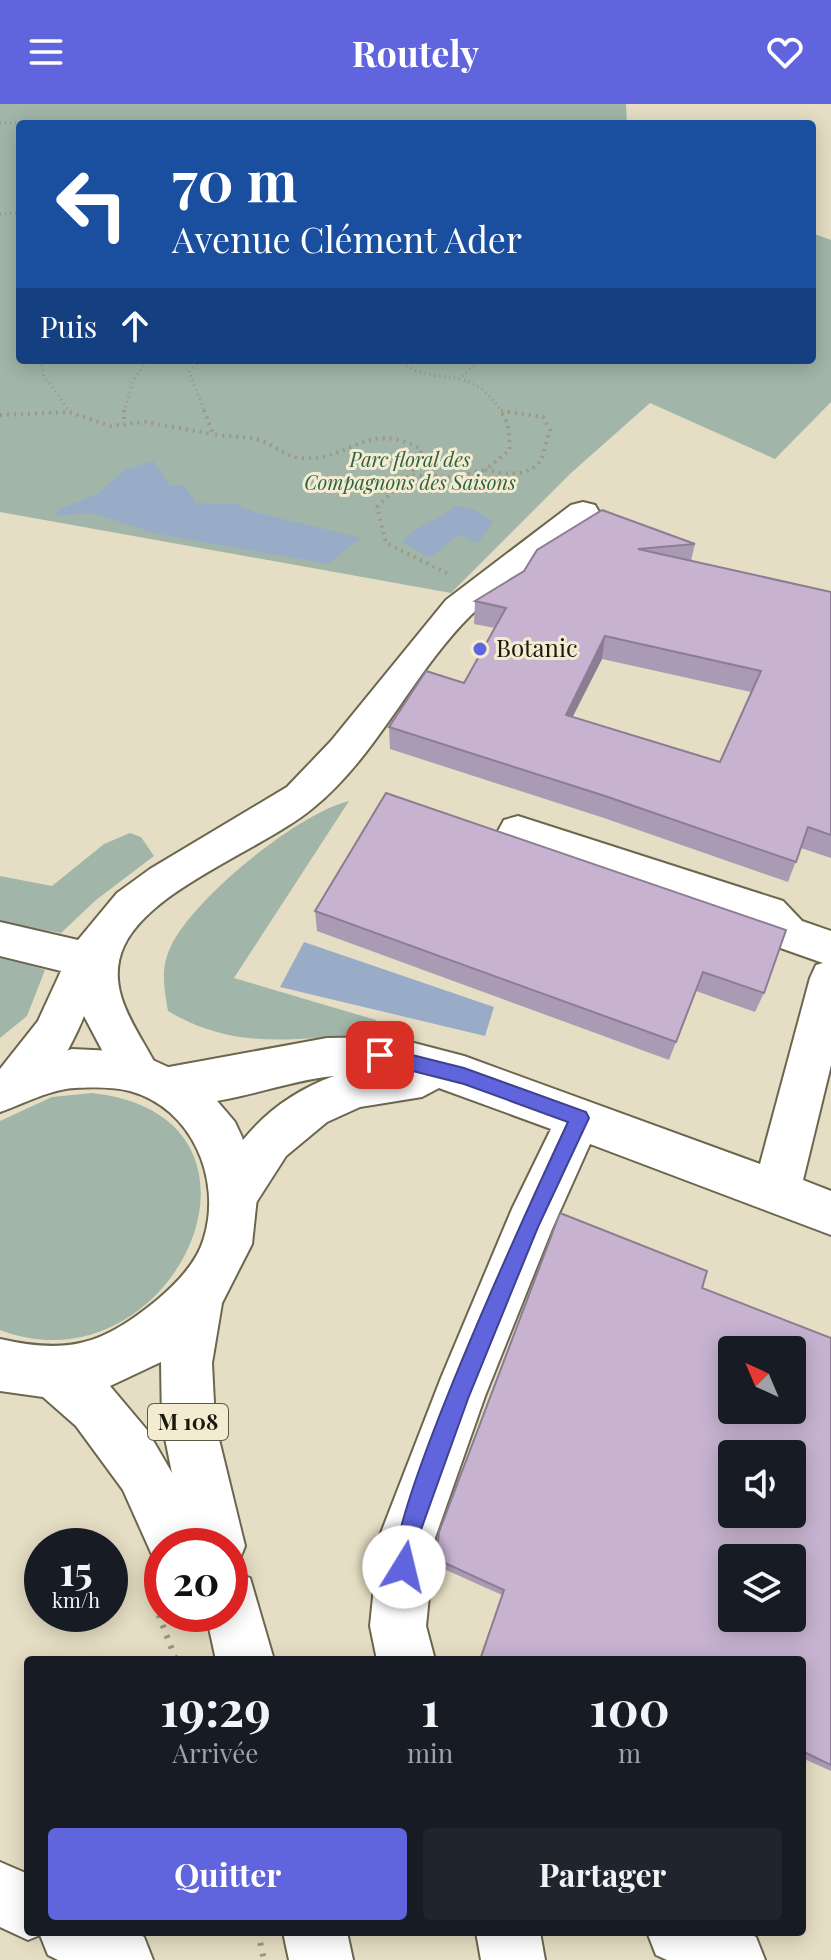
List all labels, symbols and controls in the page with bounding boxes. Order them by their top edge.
text: Routely [352,28,479,76]
icon: menu [24,30,68,74]
icon: heart [763,30,807,74]
text: 70 m [172,142,297,217]
icon: left [40,152,144,256]
text: Avenue Clément Ader [172,214,522,262]
icon: ahead [113,304,157,348]
text: Puis [40,306,97,346]
park label: Parc floral des Compagnons des Saisons [304,445,516,495]
place label: Botanic [496,631,578,663]
marker: Botanic [471,640,489,658]
pin [346,1021,414,1089]
icon: arrive [358,1033,402,1077]
north arrow [718,1336,806,1424]
map controls [718,1336,806,1632]
road number: M 108 [148,1404,228,1440]
button: sound [718,1440,806,1528]
position arrow [362,1525,446,1609]
speed limit sign: 20 [144,1528,248,1632]
text: 15 [59,1543,93,1596]
button: layers [718,1544,806,1632]
text: km/h [52,1586,100,1613]
text: 19:29 [160,1675,271,1739]
text: 1 [421,1675,439,1739]
text: 100 [589,1675,670,1739]
text: Arrivée [173,1735,258,1770]
text: min [407,1735,453,1770]
text: m [618,1735,641,1770]
button: Quitter [48,1828,407,1920]
button: Partager [423,1828,782,1920]

